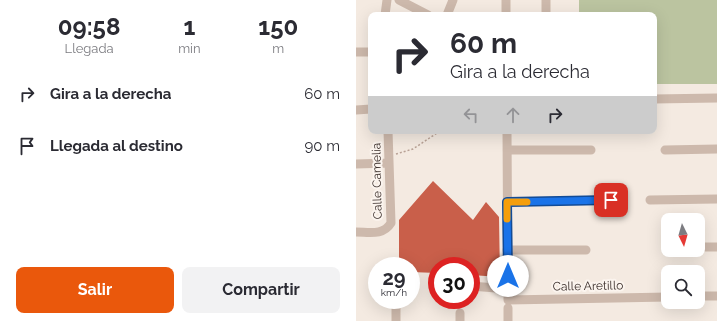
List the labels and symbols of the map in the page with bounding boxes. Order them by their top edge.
street label: Calle Camelia [369,143,385,219]
pin [594,183,628,217]
north arrow [661,213,705,257]
position arrow [487,255,529,297]
speed limit sign: 30 [428,257,480,309]
street label: Calle Aretillo [553,278,623,294]

